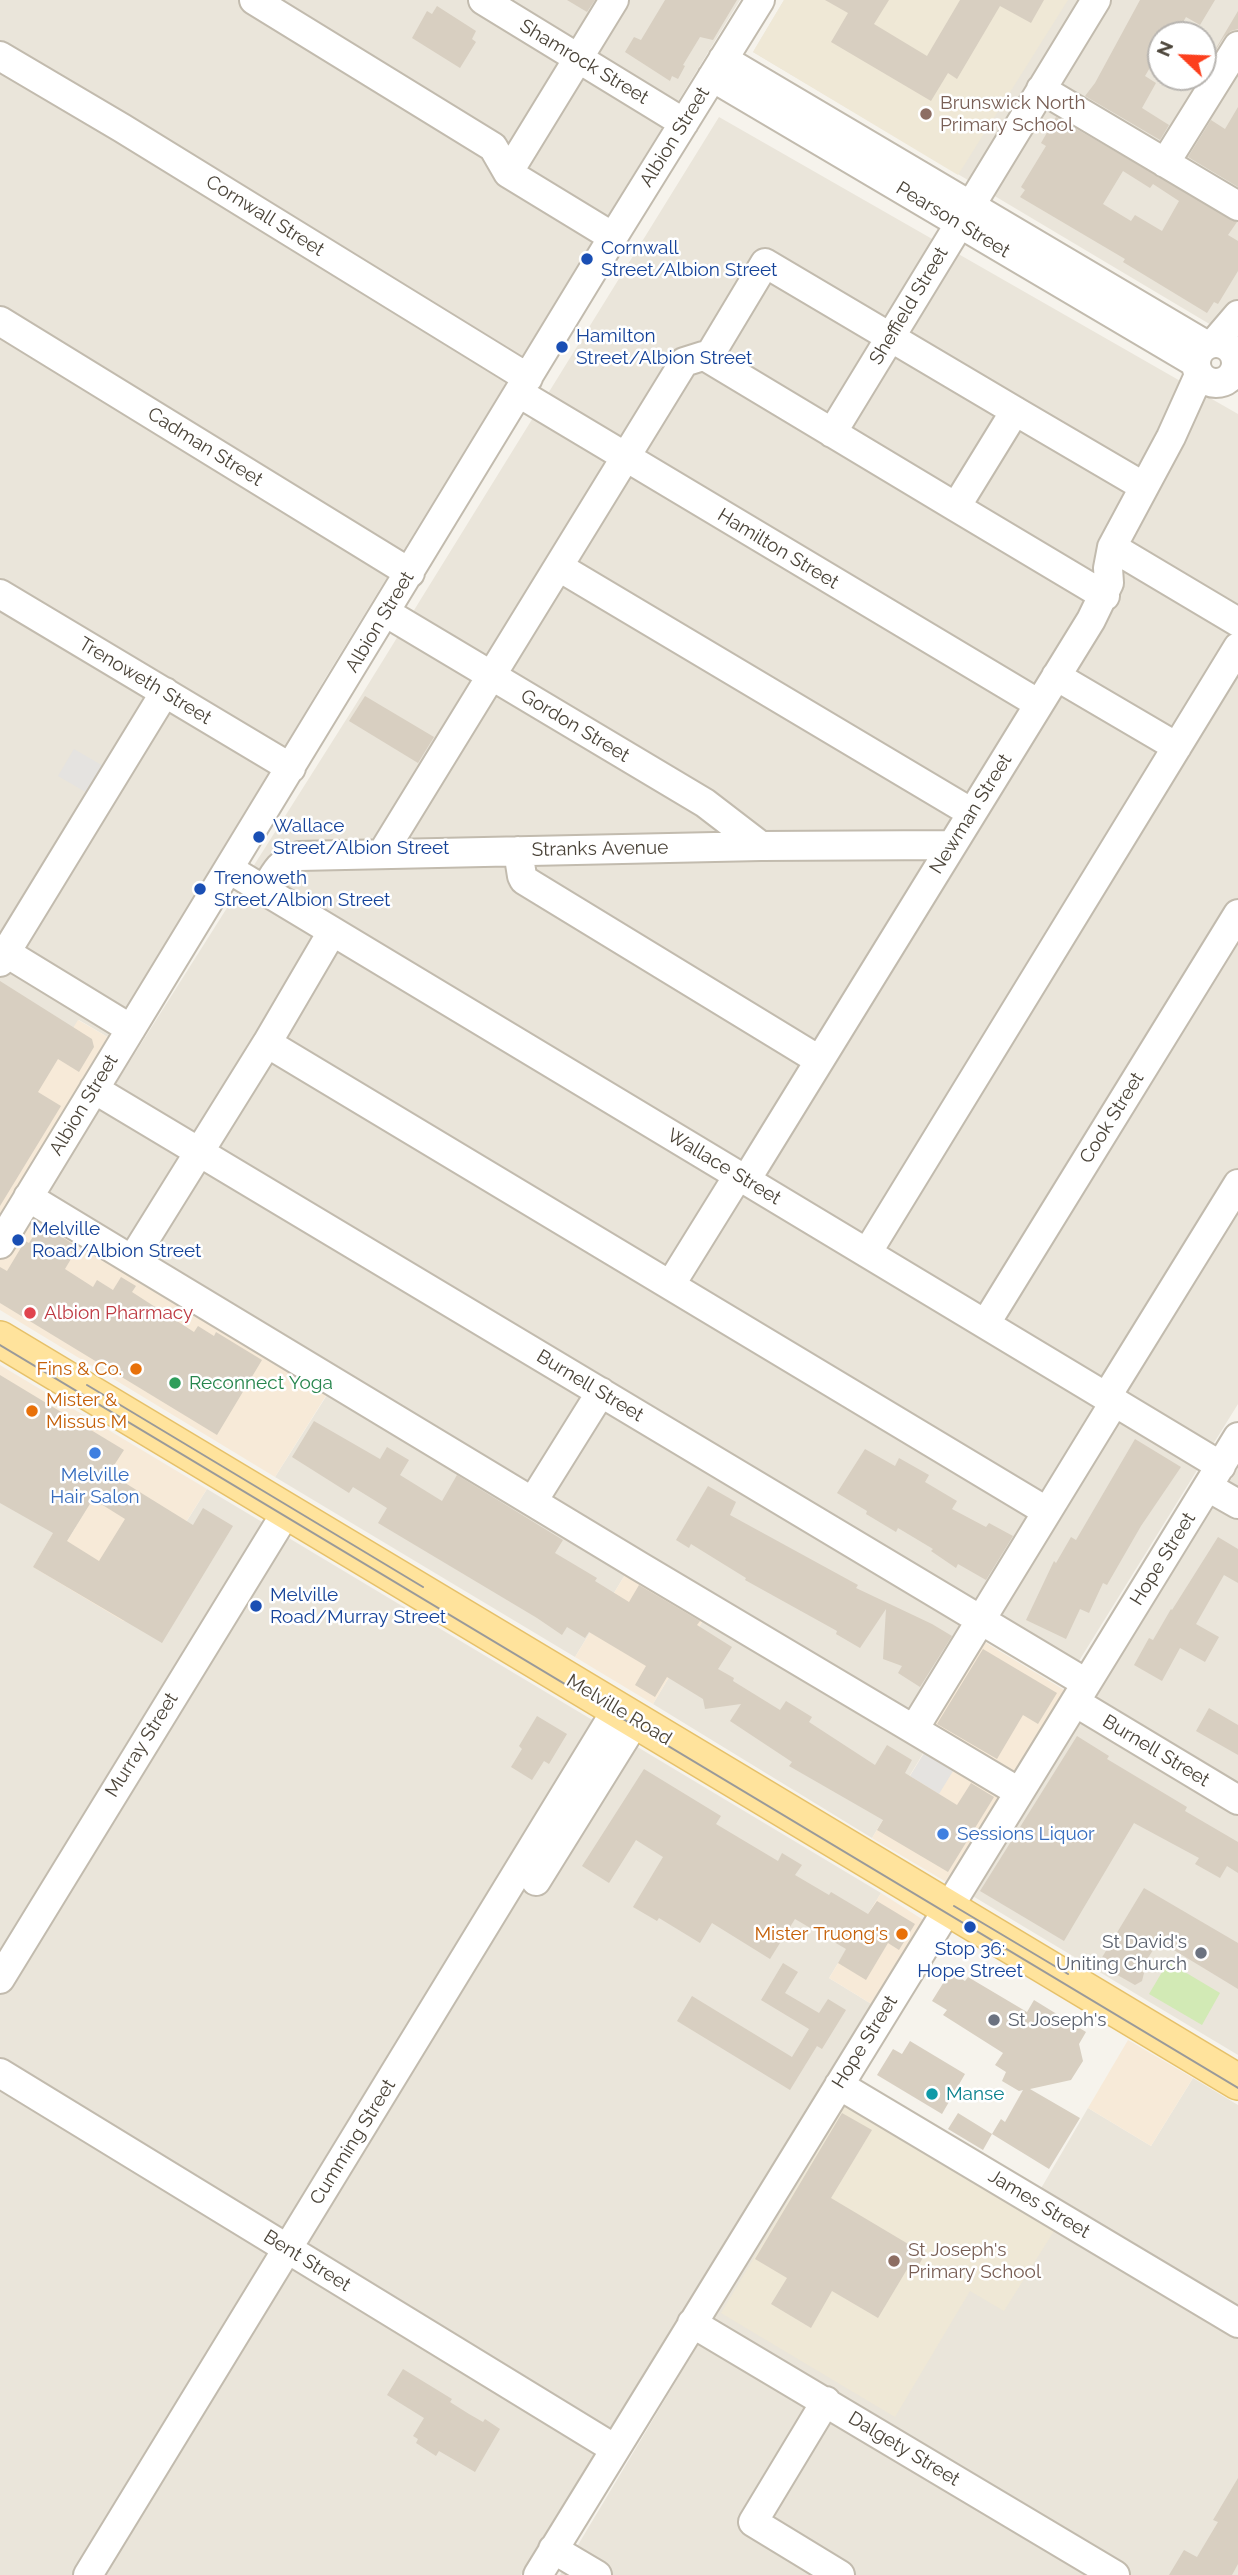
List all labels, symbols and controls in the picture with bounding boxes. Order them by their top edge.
street label: Shamrock Street [516,15,652,109]
north arrow [1147,21,1217,91]
text: N [1152,38,1177,60]
street label: Albion Street [635,83,715,191]
place label: Brunswick North Primary School [940,92,1086,136]
marker: Brunswick North Primary School [918,106,934,122]
street label: Cornwall Street [202,170,328,262]
street label: Pearson Street [892,177,1014,263]
place label: Cornwall Street/Albion Street [601,237,777,281]
street label: Sheffield Street [865,243,953,369]
marker: Cornwall Street/Albion Street [579,251,595,267]
place label: Hamilton Street/Albion Street [576,325,752,369]
marker: Hamilton Street/Albion Street [554,339,570,355]
street label: Cadman Street [143,402,267,492]
street label: Hamilton Street [713,504,843,594]
street label: Albion Street [341,567,419,677]
street label: Trenoweth Street [75,632,215,730]
street label: Gordon Street [516,685,634,767]
street label: Newman Street [925,750,1017,878]
place label: Wallace Street/Albion Street [273,815,449,859]
marker: Wallace Street/Albion Street [251,829,267,845]
street label: Stranks Avenue [532,836,668,862]
place label: Trenoweth Street/Albion Street [214,867,390,911]
marker: Trenoweth Street/Albion Street [192,881,208,897]
street label: Albion Street [45,1050,123,1160]
street label: Cook Street [1075,1068,1149,1168]
street label: Wallace Street [663,1124,785,1210]
place label: Melville Road/Albion Street [32,1218,201,1262]
marker: Melville Road/Albion Street [10,1232,26,1248]
place label: Albion Pharmacy [44,1302,193,1324]
marker: Albion Pharmacy [22,1305,38,1321]
street label: Burnell Street [532,1345,648,1427]
place label: Fins & Co. [37,1358,122,1380]
marker: Fins & Co. [128,1361,144,1377]
place label: Reconnect Yoga [189,1372,333,1394]
marker: Reconnect Yoga [167,1375,183,1391]
place label: Mister & Missus M [46,1389,127,1433]
marker: Mister & Missus M [24,1403,40,1419]
marker: Melville Hair Salon [87,1445,103,1461]
place label: Melville Hair Salon [50,1464,140,1508]
street label: Hope Street [1125,1508,1201,1610]
place label: Melville Road/Murray Street [270,1584,446,1628]
marker: Melville Road/Murray Street [248,1598,264,1614]
street label: Melville Road [562,1670,676,1750]
street label: Murray Street [101,1688,183,1802]
street label: Burnell Street [1098,1710,1214,1792]
place label: Sessions Liquor [957,1823,1095,1845]
marker: Sessions Liquor [935,1826,951,1842]
marker: Stop 36: Hope Street [962,1919,978,1935]
place label: Mister Truong's [754,1923,888,1945]
marker: Mister Truong's [894,1926,910,1942]
place label: St David's Uniting Church [1056,1931,1187,1975]
place label: Stop 36: Hope Street [917,1938,1023,1982]
marker: St David's Uniting Church [1193,1945,1209,1961]
street label: Hope Street [827,1991,903,2093]
place label: St Joseph's [1008,2009,1106,2031]
marker: St Joseph's [986,2012,1002,2028]
street label: Cumming Street [305,2075,401,2209]
place label: Manse [946,2083,1004,2105]
marker: Manse [924,2086,940,2102]
street label: James Street [984,2165,1094,2243]
street label: Bent Street [259,2225,355,2297]
place label: St Joseph's Primary School [908,2239,1041,2283]
marker: St Joseph's Primary School [886,2253,902,2269]
street label: Dalgety Street [844,2407,964,2491]

